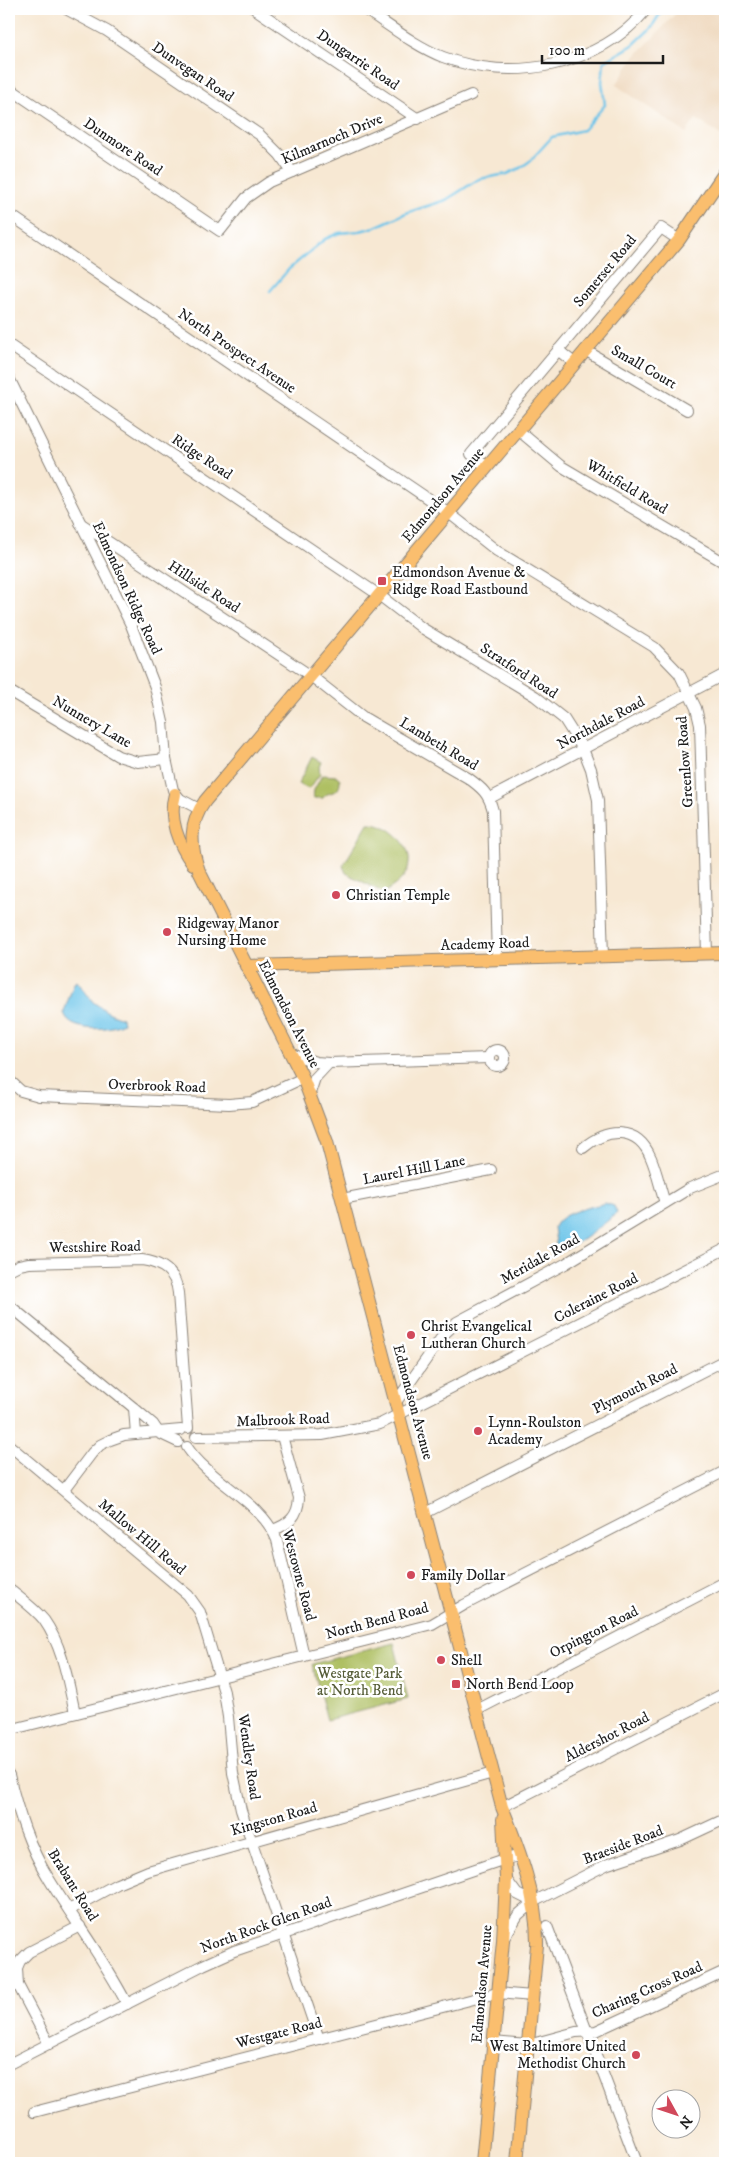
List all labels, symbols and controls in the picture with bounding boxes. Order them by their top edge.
street label: Dungarrie Road [313,25,403,95]
scale bar [542,32,663,64]
street label: Dunvegan Road [148,38,238,107]
text: 100 m [549,41,585,60]
street label: Kilmarnoch Drive [279,109,385,169]
street label: Dunmore Road [80,114,166,181]
street label: Somerset Road [569,231,641,311]
street label: North Prospect Avenue [174,304,300,398]
street label: Small Court [608,341,680,393]
street label: Ridge Road [168,430,236,484]
street label: Edmondson Avenue [398,443,488,547]
street label: Whitfield Road [582,455,672,519]
street label: Edmondson Ridge Road [88,519,166,658]
street label: Hillside Road [164,557,244,618]
place label: Edmondson Avenue & Ridge Road Eastbound [392,563,528,599]
marker: Edmondson Avenue & Ridge Road Eastbound [376,575,388,587]
street label: Stratford Road [477,639,562,703]
street label: Nunnery Lane [49,692,135,752]
street label: Northdale Road [554,692,648,754]
street label: Lambeth Road [396,713,482,775]
street label: Greenlow Road [672,715,698,809]
place label: Christian Temple [346,886,450,905]
marker: Christian Temple [330,889,342,901]
place label: Ridgeway Manor Nursing Home [177,914,279,950]
marker: Ridgeway Manor Nursing Home [161,926,173,938]
street label: Academy Road [440,933,530,955]
street label: Edmondson Avenue [254,957,324,1071]
street label: Overbrook Road [108,1075,207,1097]
street label: Laurel Hill Lane [361,1151,467,1189]
street label: Meridale Road [497,1229,584,1289]
street label: Westshire Road [48,1237,142,1257]
street label: Coleraine Road [551,1268,642,1327]
place label: Christ Evangelical Lutheran Church [421,1317,532,1353]
marker: Christ Evangelical Lutheran Church [405,1329,417,1341]
street label: Edmondson Avenue [388,1342,438,1462]
street label: Plymouth Road [589,1359,681,1419]
street label: Malbrook Road [236,1409,331,1431]
place label: Lynn-Roulston Academy [488,1413,582,1449]
marker: Lynn-Roulston Academy [472,1425,484,1437]
street label: Mallow Hill Road [94,1495,190,1580]
street label: Westowne Road [277,1526,320,1623]
place label: Family Dollar [421,1566,506,1585]
marker: Family Dollar [405,1569,417,1581]
street label: North Bend Road [323,1598,431,1644]
street label: Orpington Road [546,1601,642,1662]
place label: Shell [451,1651,482,1670]
marker: Shell [435,1654,447,1666]
park label: Westgate Park at North Bend [317,1664,404,1700]
place label: North Bend Loop [466,1675,574,1694]
marker: North Bend Loop [450,1678,462,1690]
street label: Aldershot Road [561,1707,653,1766]
street label: Wendley Road [233,1712,265,1802]
street label: Kingston Road [229,1797,320,1840]
street label: Braeside Road [580,1821,666,1869]
street label: Brabant Road [43,1845,103,1925]
street label: North Rock Glen Road [198,1892,335,1958]
street label: Edmondson Avenue [467,1924,497,2044]
street label: Charing Cross Road [589,1957,706,2023]
street label: Westgate Road [233,2013,324,2053]
place label: West Baltimore United Methodist Church [489,2037,627,2073]
marker: West Baltimore United Methodist Church [630,2049,642,2061]
north arrow [652,2090,702,2140]
text: N [674,2112,696,2132]

